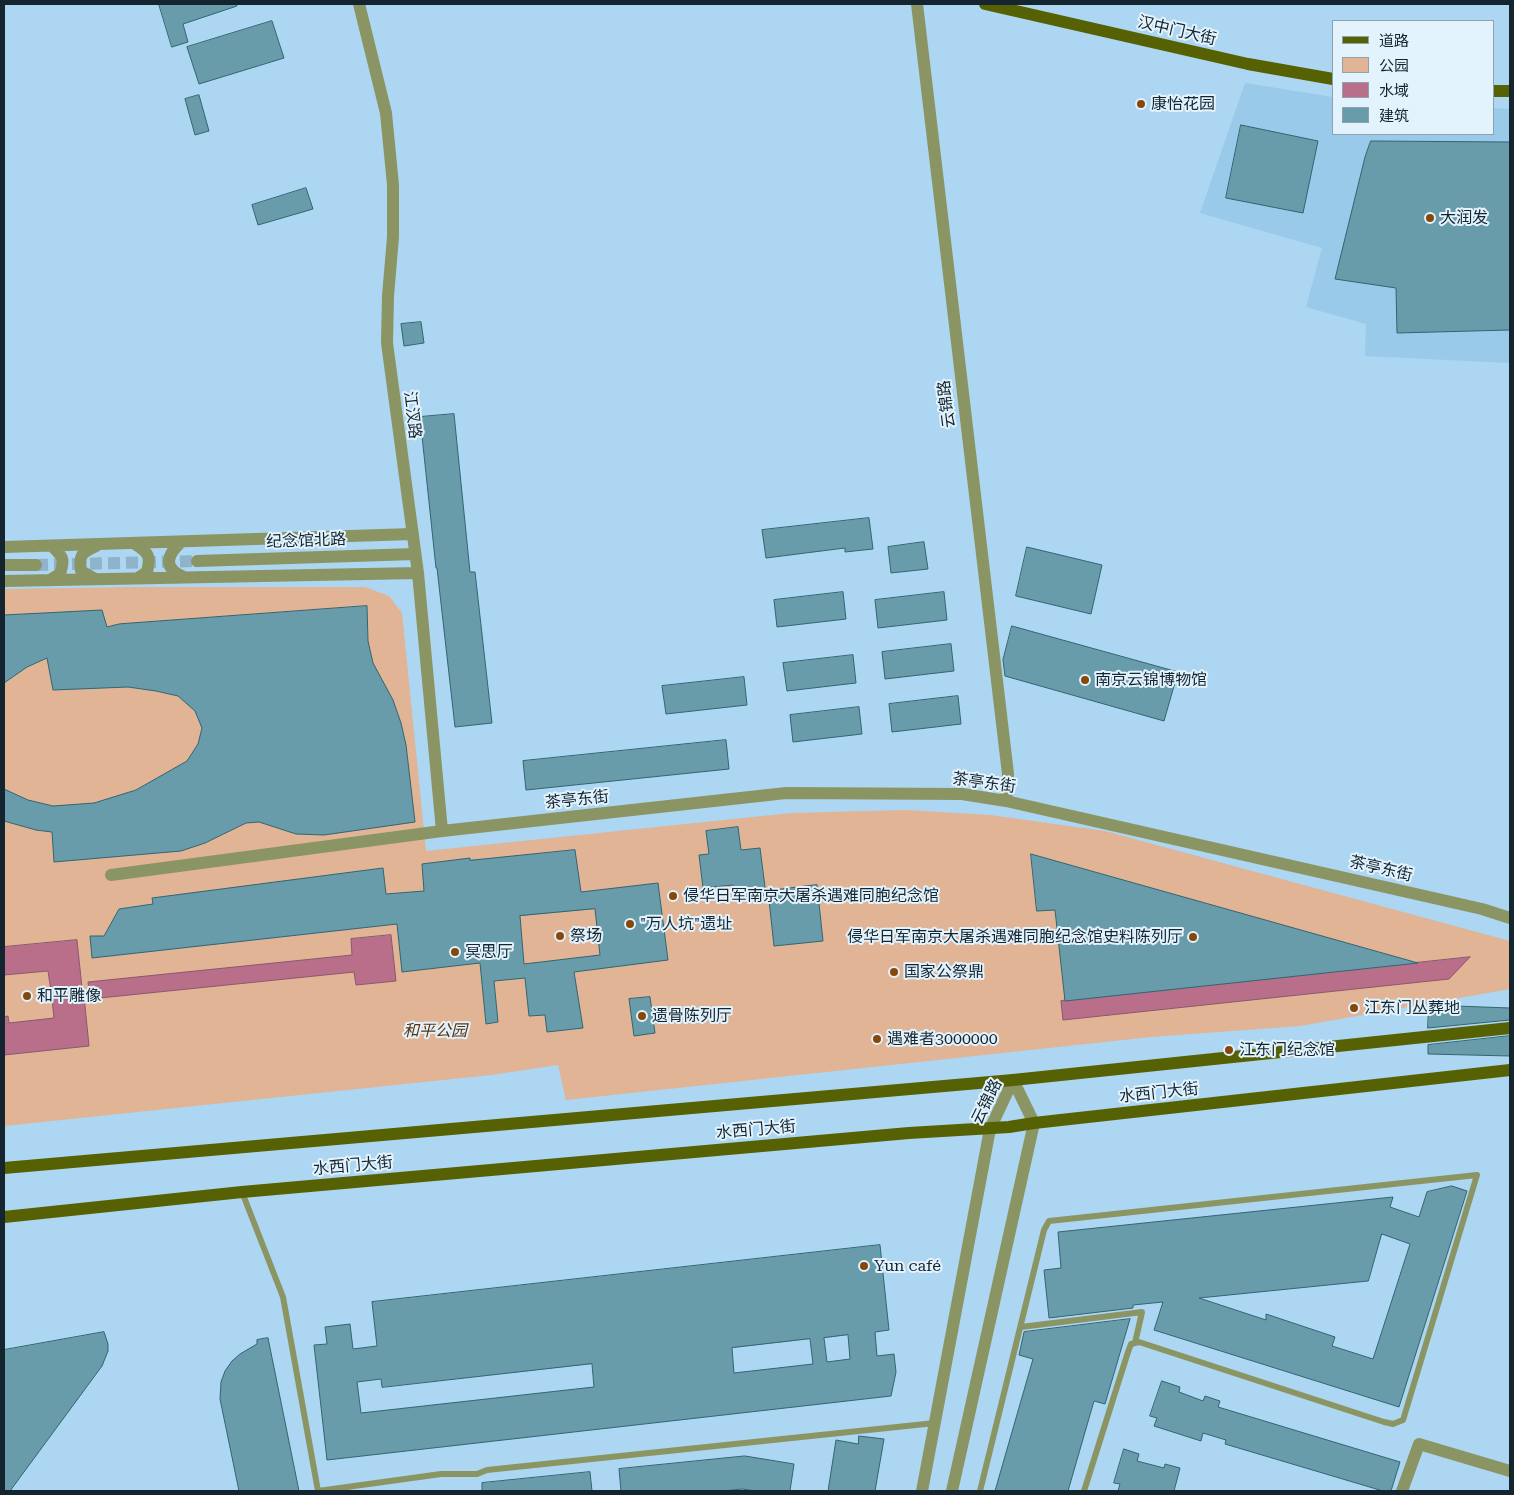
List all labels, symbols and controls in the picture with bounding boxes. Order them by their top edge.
street label: 汉中门大街 [1136,13,1218,49]
legend [1332,20,1494,135]
text: 道路 [1379,32,1409,50]
text: 公园 [1379,57,1409,75]
text: 水域 [1379,82,1409,100]
place label: 康怡花园 [1151,94,1215,114]
marker: 康怡花园 [1135,98,1147,110]
text: 建筑 [1379,107,1409,125]
place label: 大润发 [1440,208,1488,228]
marker: 大润发 [1424,212,1436,224]
street label: 云锦路 [935,379,959,429]
street label: 江汊路 [400,390,424,440]
street label: 纪念馆北路 [266,530,346,552]
place label: 南京云锦博物馆 [1095,670,1207,690]
marker: 南京云锦博物馆 [1079,674,1091,686]
street label: 茶亭东街 [951,769,1017,797]
street label: 茶亭东街 [544,787,610,813]
street label: 茶亭东街 [1348,852,1414,886]
place label: 侵华日军南京大屠杀遇难同胞纪念馆 [683,886,939,906]
marker: 侵华日军南京大屠杀遇难同胞纪念馆 [667,890,679,902]
place label: "万人坑"遗址 [640,914,732,934]
marker: "万人坑"遗址 [624,918,636,930]
place label: 祭场 [570,926,602,946]
place label: 侵华日军南京大屠杀遇难同胞纪念馆史料陈列厅 [847,927,1183,947]
marker: 祭场 [554,930,566,942]
marker: 侵华日军南京大屠杀遇难同胞纪念馆史料陈列厅 [1187,931,1199,943]
place label: 冥思厅 [465,942,513,962]
marker: 冥思厅 [449,946,461,958]
place label: 国家公祭鼎 [904,962,984,982]
marker: 国家公祭鼎 [888,966,900,978]
place label: 和平雕像 [37,986,101,1006]
marker: 和平雕像 [21,990,33,1002]
place label: 江东门丛葬地 [1364,998,1460,1018]
marker: 江东门丛葬地 [1348,1002,1360,1014]
place label: 遗骨陈列厅 [652,1006,732,1026]
marker: 遗骨陈列厅 [636,1010,648,1022]
park label: 和平公园 [403,1021,467,1041]
place label: 遇难者3000000 [887,1029,998,1049]
marker: 遇难者3000000 [871,1033,883,1045]
place label: 江东门纪念馆 [1239,1040,1335,1060]
marker: 江东门纪念馆 [1223,1044,1235,1056]
street label: 云锦路 [968,1076,1006,1128]
street label: 水西门大街 [1118,1079,1200,1107]
street label: 水西门大街 [715,1117,797,1143]
street label: 水西门大街 [312,1153,394,1179]
place label: Yun café [874,1256,941,1276]
marker: Yun café [858,1260,870,1272]

